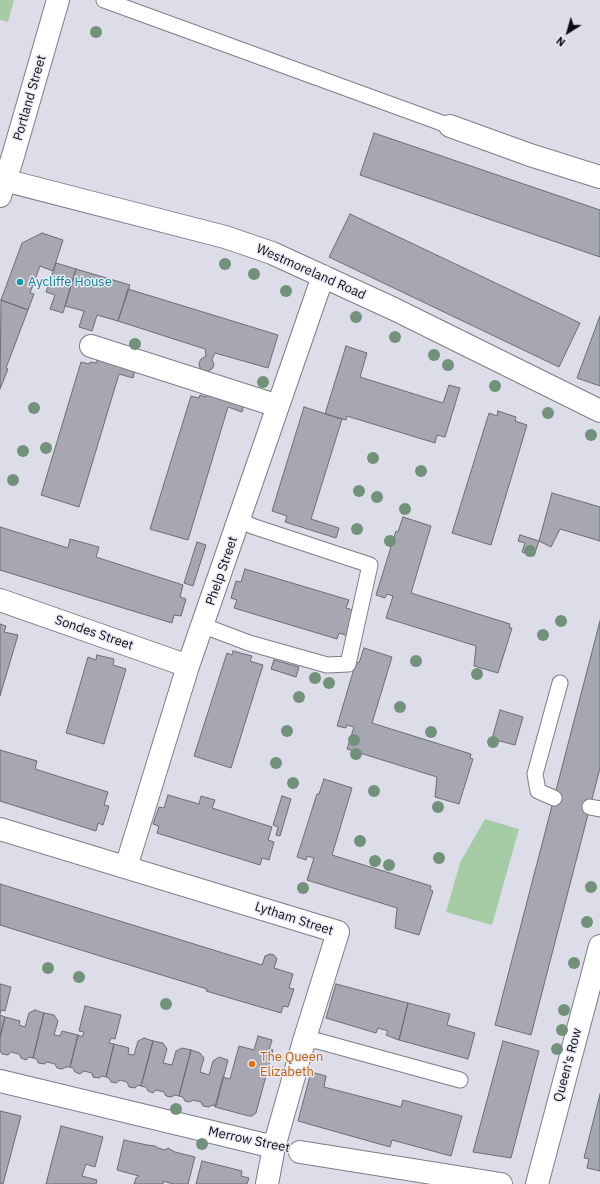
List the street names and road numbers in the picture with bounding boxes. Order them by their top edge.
street label: Portland Street [10,53,50,143]
street label: Westmoreland Road [254,241,368,303]
street label: Phelp Street [203,534,241,608]
street label: Sondes Street [53,612,135,654]
street label: Lytham Street [253,899,335,939]
street label: Queen's Row [551,1026,585,1104]
street label: Merrow Street [207,1124,291,1156]

